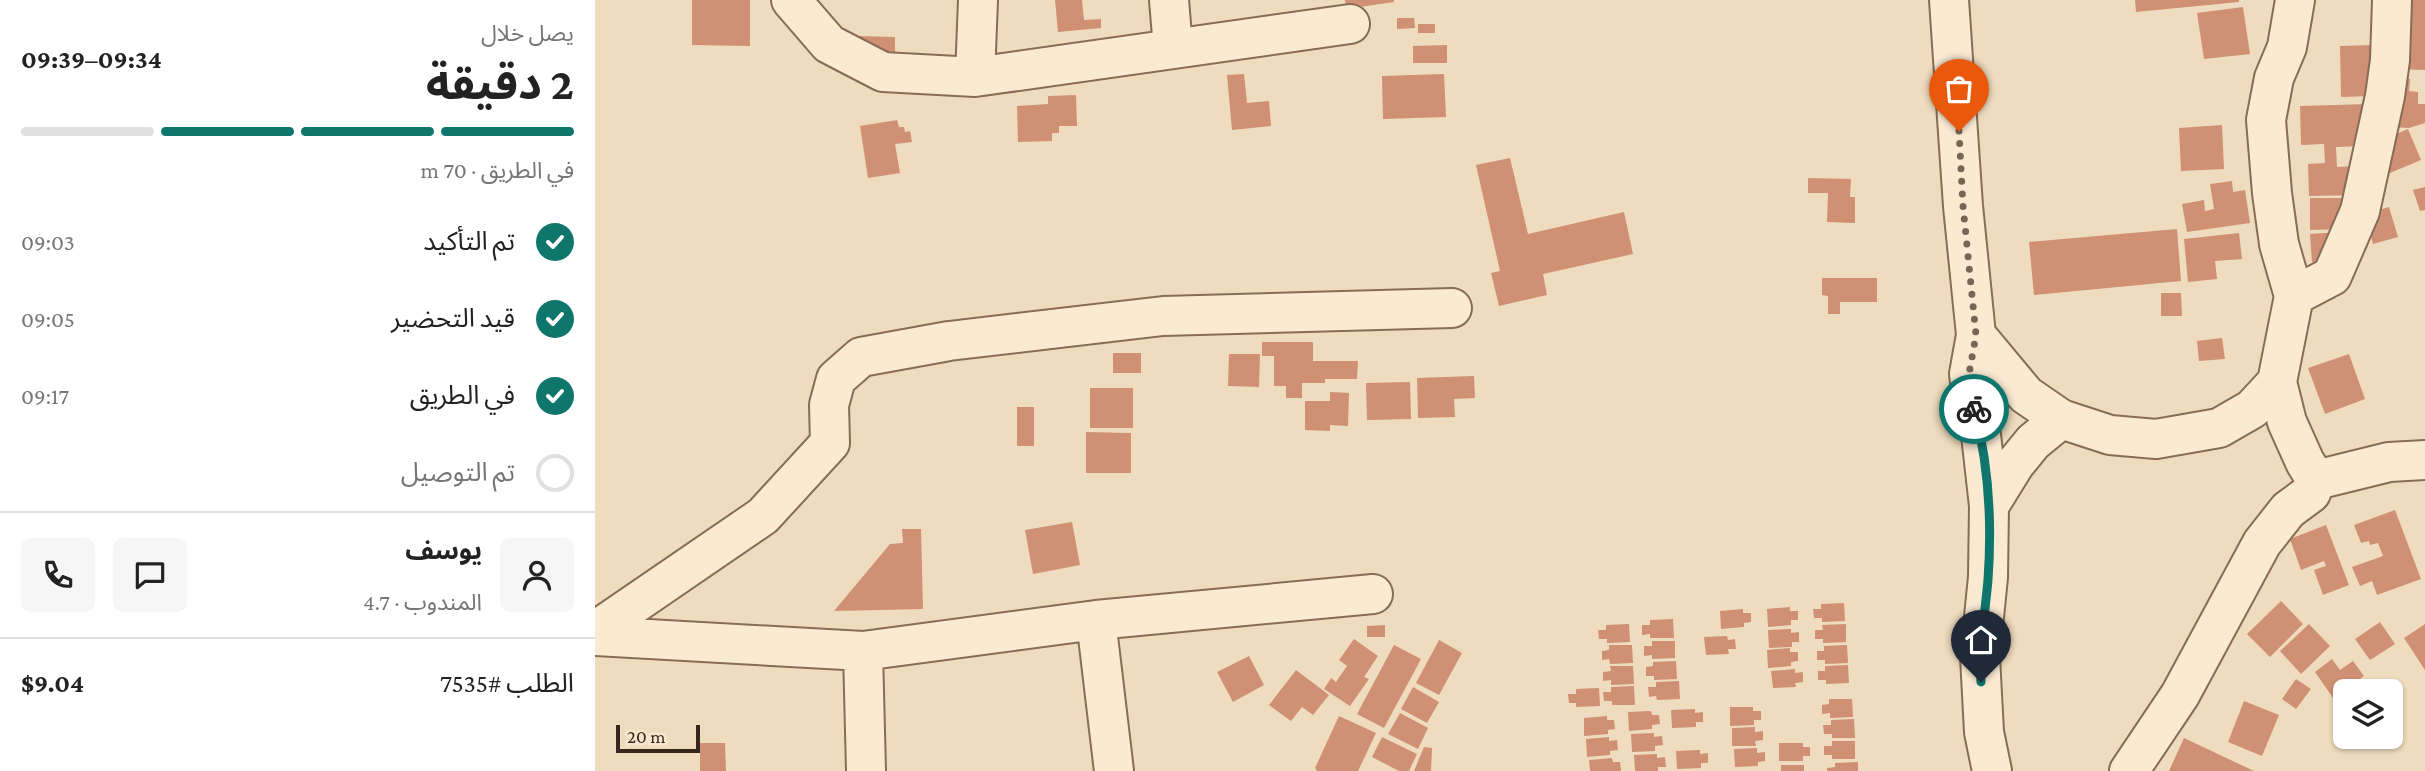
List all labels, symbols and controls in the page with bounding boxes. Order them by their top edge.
text: يصل خلال [481,20,574,46]
text: 09:34–09:39 [21,45,162,74]
text: 2 دقيقة [426,58,574,109]
pin [1929,59,1989,131]
icon: bag [1940,70,1978,108]
text: في الطريق · 70 m [421,157,574,183]
icon: check [536,223,574,261]
text: تم التأكيد [423,227,515,256]
text: 09:03 [21,229,75,255]
icon: check [536,300,574,338]
text: قيد التحضير [391,304,515,333]
text: 09:05 [21,306,75,332]
courier [1939,374,2009,444]
icon: check [536,377,574,415]
text: في الطريق [410,381,515,410]
text: 09:17 [21,383,69,409]
icon: bike [1955,390,1993,428]
text: تم التوصيل [401,458,515,487]
text: يوسف [405,536,482,565]
button: phone [21,538,95,612]
button: chat [113,538,187,612]
button: person [500,538,574,612]
text: المندوب · 4.7 [363,589,482,615]
pin [1951,610,2011,682]
icon: home [1962,621,2000,659]
text: $9.04 [21,669,84,698]
text: الطلب #7535 [440,669,574,698]
map controls [2333,679,2403,749]
button: layers [2333,679,2403,749]
scale bar [616,722,700,754]
text: 20 m [627,726,666,747]

